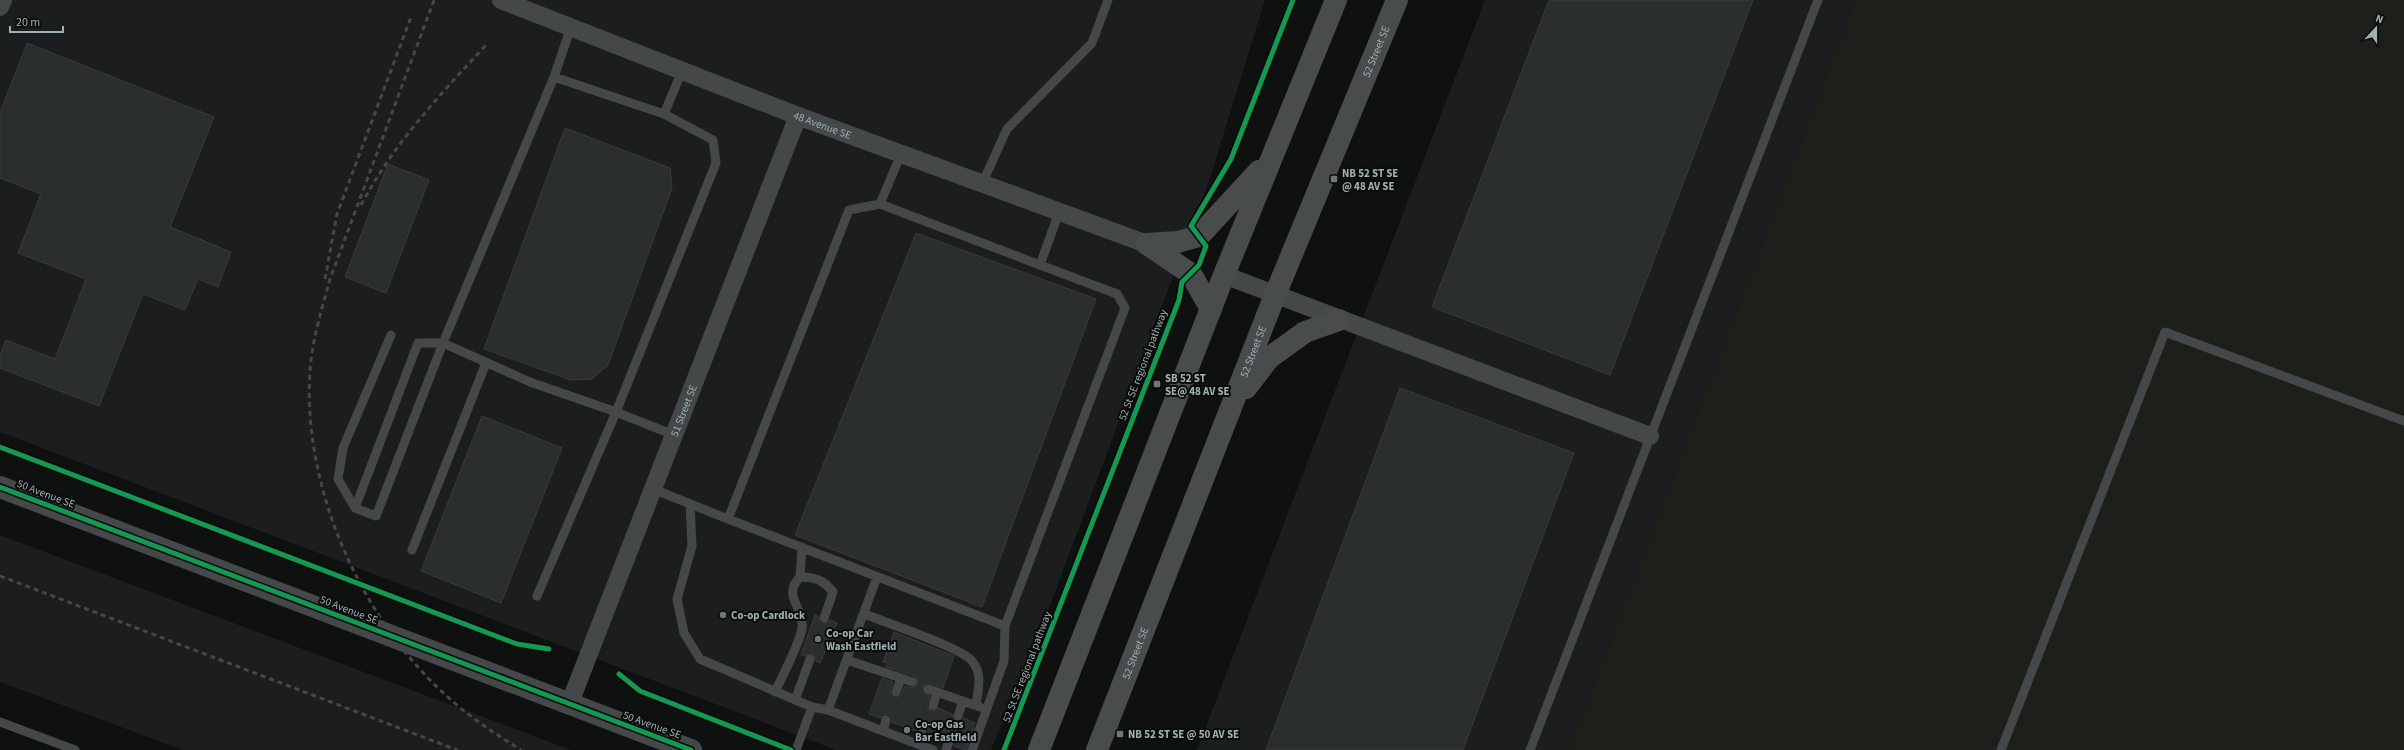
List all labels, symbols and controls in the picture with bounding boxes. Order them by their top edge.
scale bar [10,8,63,34]
north arrow [2356,8,2396,48]
text: N [2373,11,2386,27]
text: 20 m [16,14,40,31]
street label: 52 Street SE [1358,23,1393,80]
street label: 48 Avenue SE [791,107,854,143]
place label: NB 52 ST SE @ 48 AV SE [1342,166,1398,194]
marker: NB 52 ST SE @ 48 AV SE [1329,174,1339,184]
street label: 52 St SE regional pathway [1115,307,1171,423]
street label: 52 Street SE [1236,323,1270,380]
place label: SB 52 ST SE@ 48 AV SE [1165,371,1230,399]
marker: SB 52 ST SE@ 48 AV SE [1152,379,1162,389]
street label: 51 Street SE [667,382,700,439]
street label: 50 Avenue SE [15,476,77,512]
street label: 50 Avenue SE [318,592,380,628]
place label: Co-op Cardlock [731,608,805,623]
street label: 52 St SE regional pathway [999,609,1055,725]
marker: Co-op Cardlock [718,610,728,620]
street label: 52 Street SE [1118,625,1152,681]
place label: Co-op Car Wash Eastfield [826,626,896,654]
marker: Co-op Car Wash Eastfield [813,634,823,644]
street label: 50 Avenue SE [621,708,683,743]
place label: Co-op Gas Bar Eastfield [915,717,976,745]
marker: Co-op Gas Bar Eastfield [902,725,912,735]
place label: NB 52 ST SE @ 50 AV SE [1128,727,1239,742]
marker: NB 52 ST SE @ 50 AV SE [1115,729,1125,739]

